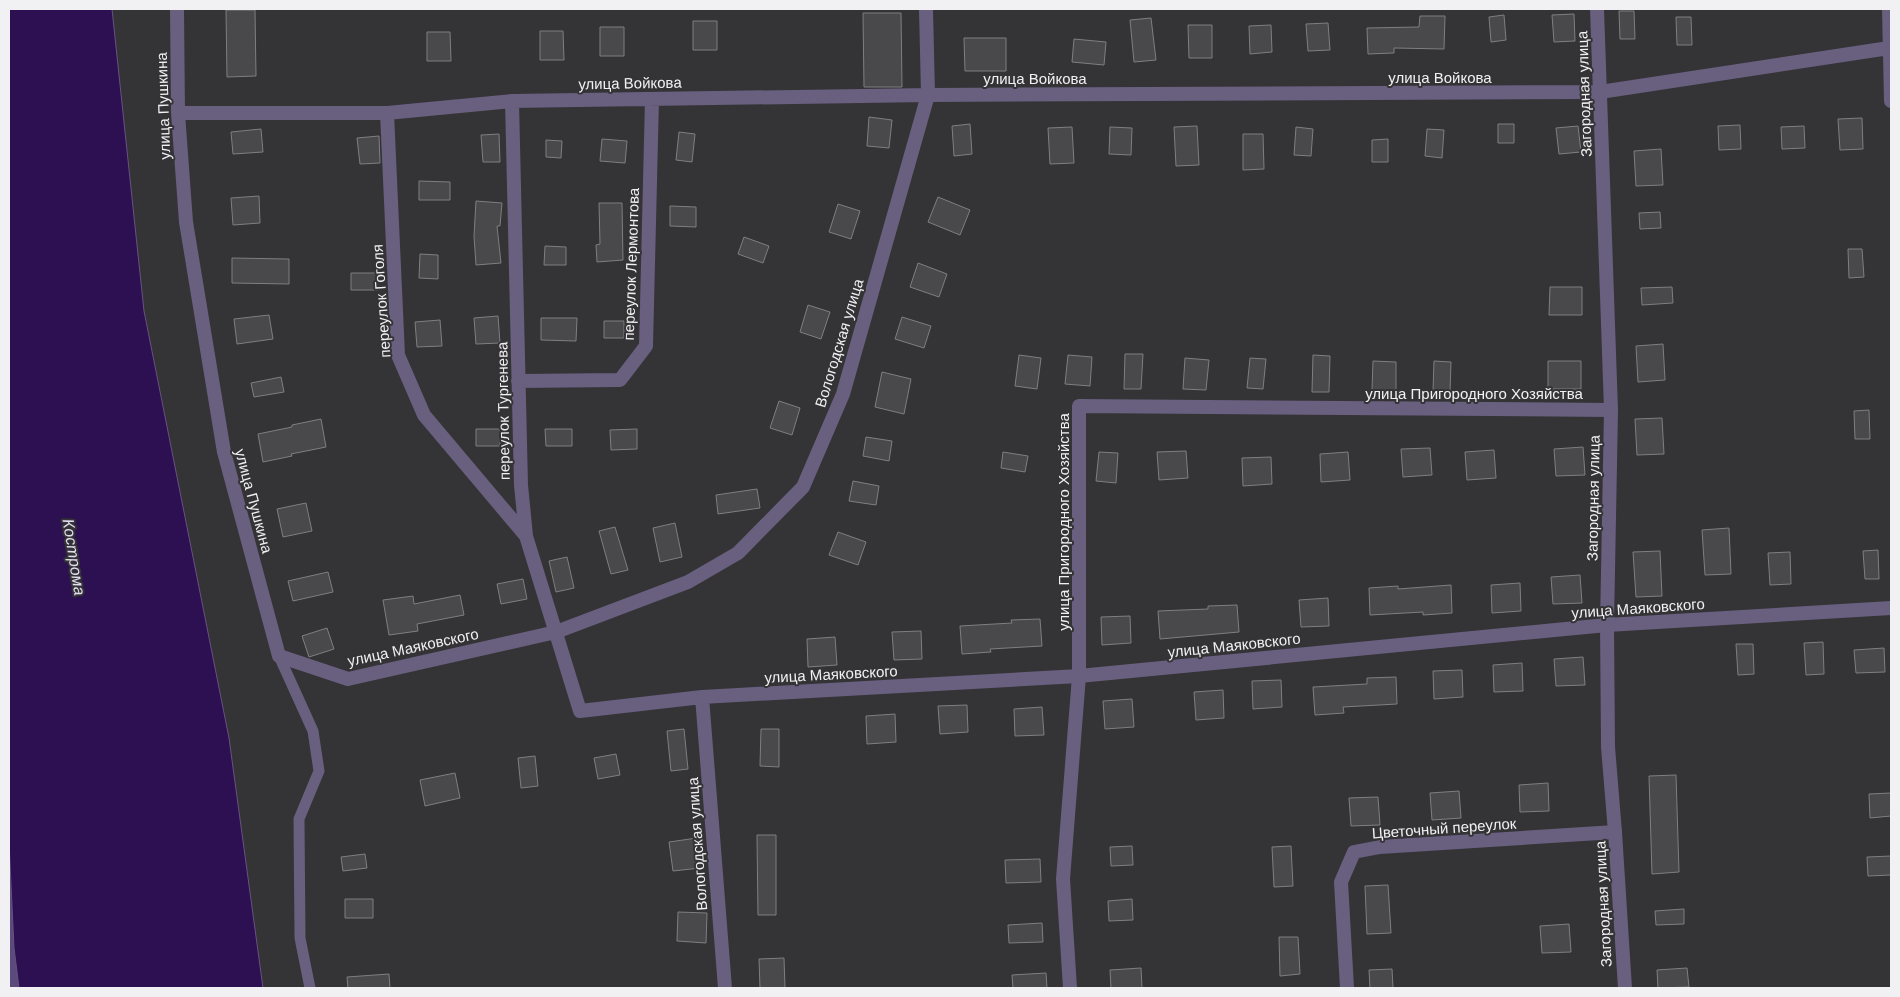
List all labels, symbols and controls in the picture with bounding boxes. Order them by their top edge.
street label: Загородная улица [1573,30,1595,157]
street label: улица Пушкина [153,51,173,160]
street label: улица Войкова [1388,69,1492,86]
street label: улица Войкова [983,70,1087,87]
street label: улица Войкова [578,74,682,92]
street label: переулок Лермонтова [620,187,642,341]
street label: переулок Гоголя [369,244,393,358]
street label: Вологодская улица [811,276,867,409]
street label: переулок Тургенева [493,341,513,480]
street label: улица Пригородного Хозяйства [1365,385,1583,402]
street label: улица Пригородного Хозяйства [1055,413,1072,631]
street label: Загородная улица [1583,434,1603,561]
street label: улица Пушкина [232,447,276,556]
water label: Кострома [60,518,88,597]
street label: улица Маяковского [1571,595,1705,621]
street label: улица Маяковского [346,625,480,669]
street label: улица Маяковского [1167,630,1301,660]
street label: улица Маяковского [764,662,898,686]
street label: Вологодская улица [684,776,710,911]
street label: Цветочный переулок [1371,814,1517,842]
street label: Загородная улица [1591,840,1615,967]

